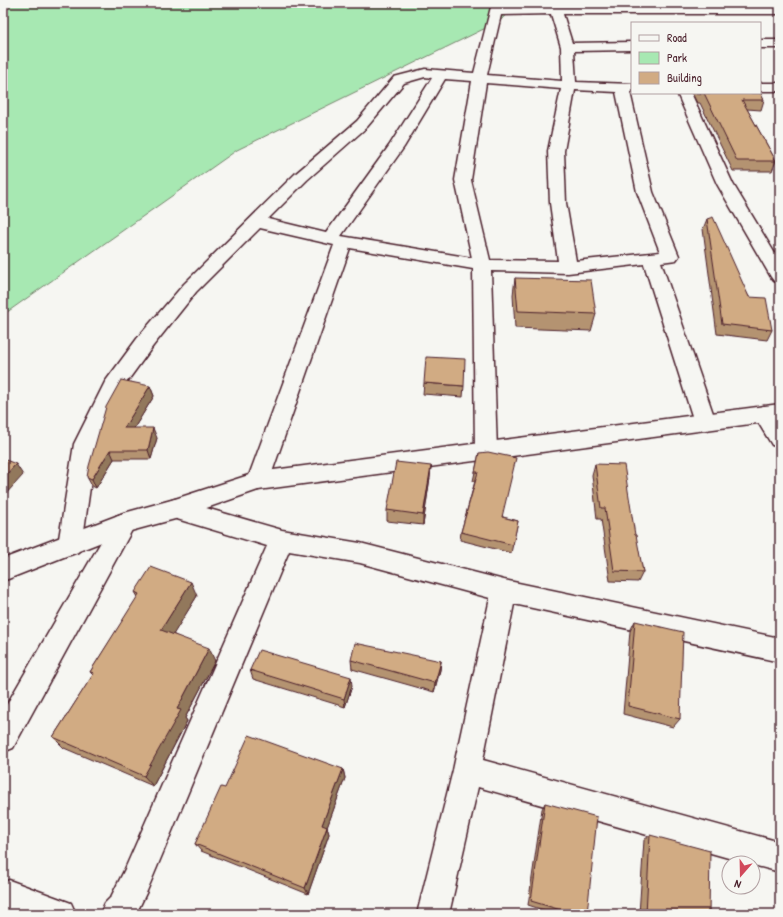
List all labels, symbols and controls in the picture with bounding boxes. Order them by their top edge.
legend [631,22,761,94]
text: Road [667,29,687,46]
text: Park [667,49,687,66]
text: Building [667,69,702,86]
north arrow [721,855,761,895]
text: N [732,877,743,892]

